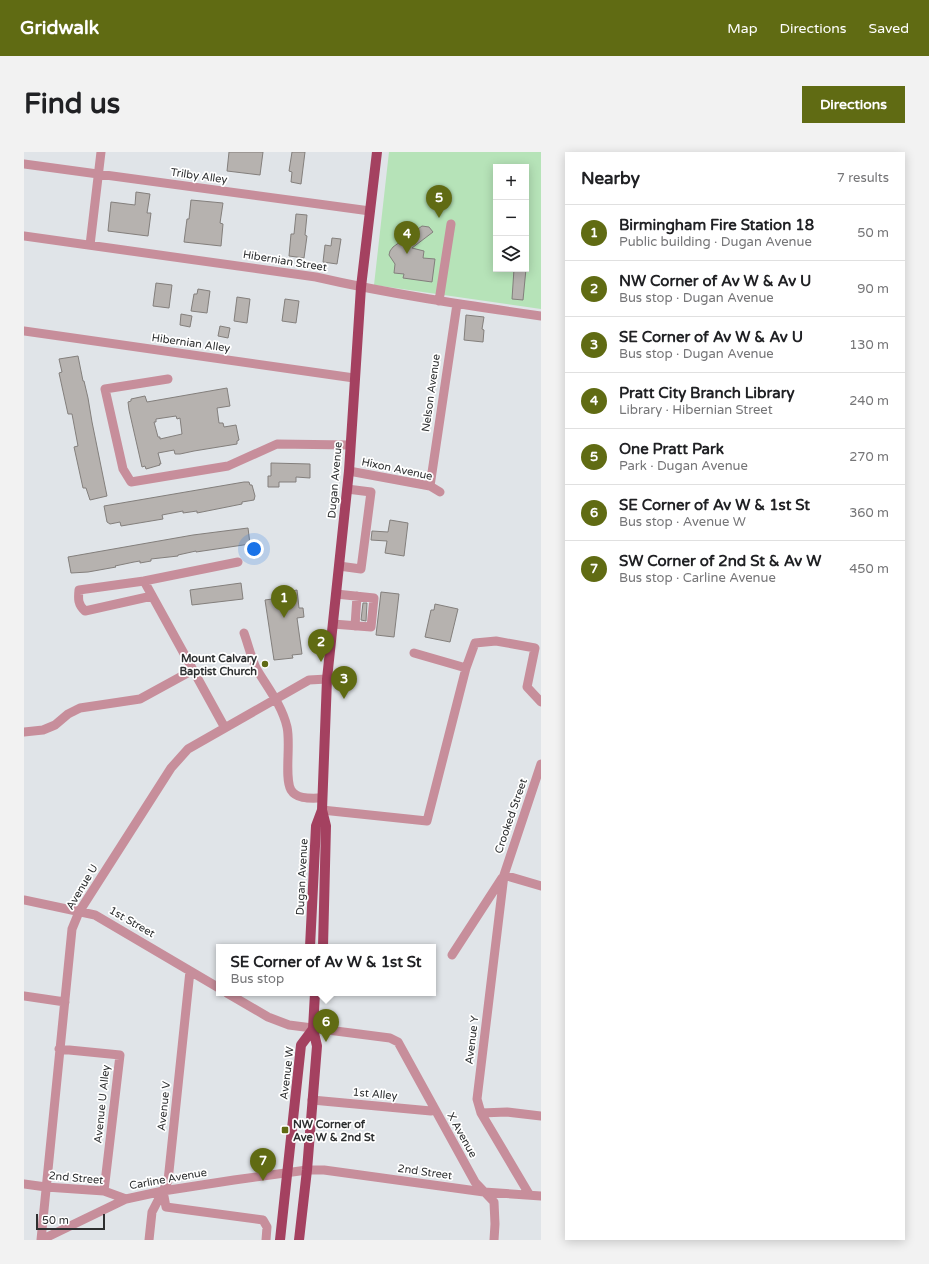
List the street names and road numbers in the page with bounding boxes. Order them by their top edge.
street label: Trilby Alley [170,166,228,186]
street label: Hibernian Street [242,248,328,274]
street label: Hibernian Alley [151,331,231,355]
street label: Nelson Avenue [419,353,443,433]
street label: Dugan Avenue [325,441,345,519]
street label: Hixon Avenue [360,455,434,483]
street label: Crooked Street [492,777,530,855]
street label: Dugan Avenue [293,838,311,916]
street label: Avenue U [63,862,101,912]
street label: 1st Street [107,904,157,940]
street label: Avenue Y [463,1015,481,1065]
street label: Avenue W [277,1046,297,1100]
street label: Avenue U Alley [91,1064,113,1144]
street label: Avenue V [155,1080,173,1131]
street label: 1st Alley [352,1086,398,1102]
street label: X Avenue [444,1110,480,1160]
street label: 2nd Street [397,1162,453,1182]
street label: Carline Avenue [128,1166,208,1192]
street label: 2nd Street [48,1169,104,1187]

